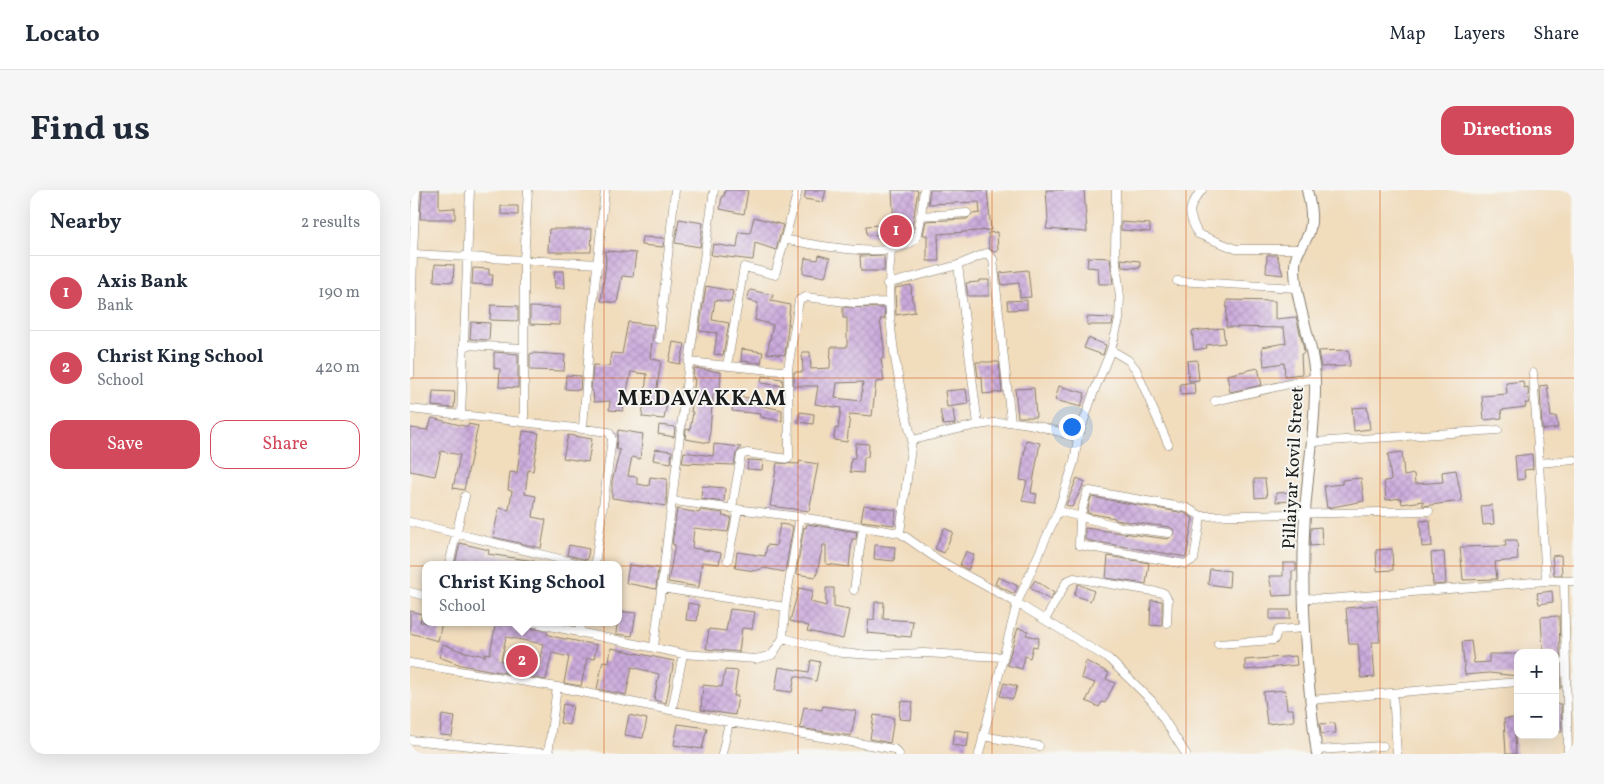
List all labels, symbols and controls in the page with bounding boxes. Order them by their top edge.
text: Locato [25,18,100,52]
text: Map [1389,22,1425,47]
text: Layers [1453,22,1505,47]
text: Share [1533,22,1579,47]
text: Find us [30,106,150,154]
button: Directions [1441,106,1574,155]
text: Nearby [50,208,121,237]
text: 2 results [301,212,360,234]
pin: 1 [880,212,912,250]
text: Axis Bank [97,269,188,295]
text: 1 [63,282,69,304]
text: 190 m [318,282,360,304]
text: Bank [97,295,133,317]
text: Christ King School [97,344,264,370]
text: 2 [62,357,70,379]
text: 420 m [315,357,360,379]
text: School [97,370,144,392]
district label: MEDAVAKKAM [617,384,787,415]
street label: Pillaiyar Kovil Street [1277,386,1311,550]
your location [1059,414,1085,440]
button: Save [50,420,200,469]
button: Share [210,420,360,469]
popup [422,561,622,626]
text: Christ King School [439,570,605,596]
text: School [439,596,486,618]
pin: 2 [506,642,538,680]
map controls [1514,649,1559,739]
button: + [1514,649,1559,694]
button: − [1514,694,1559,739]

